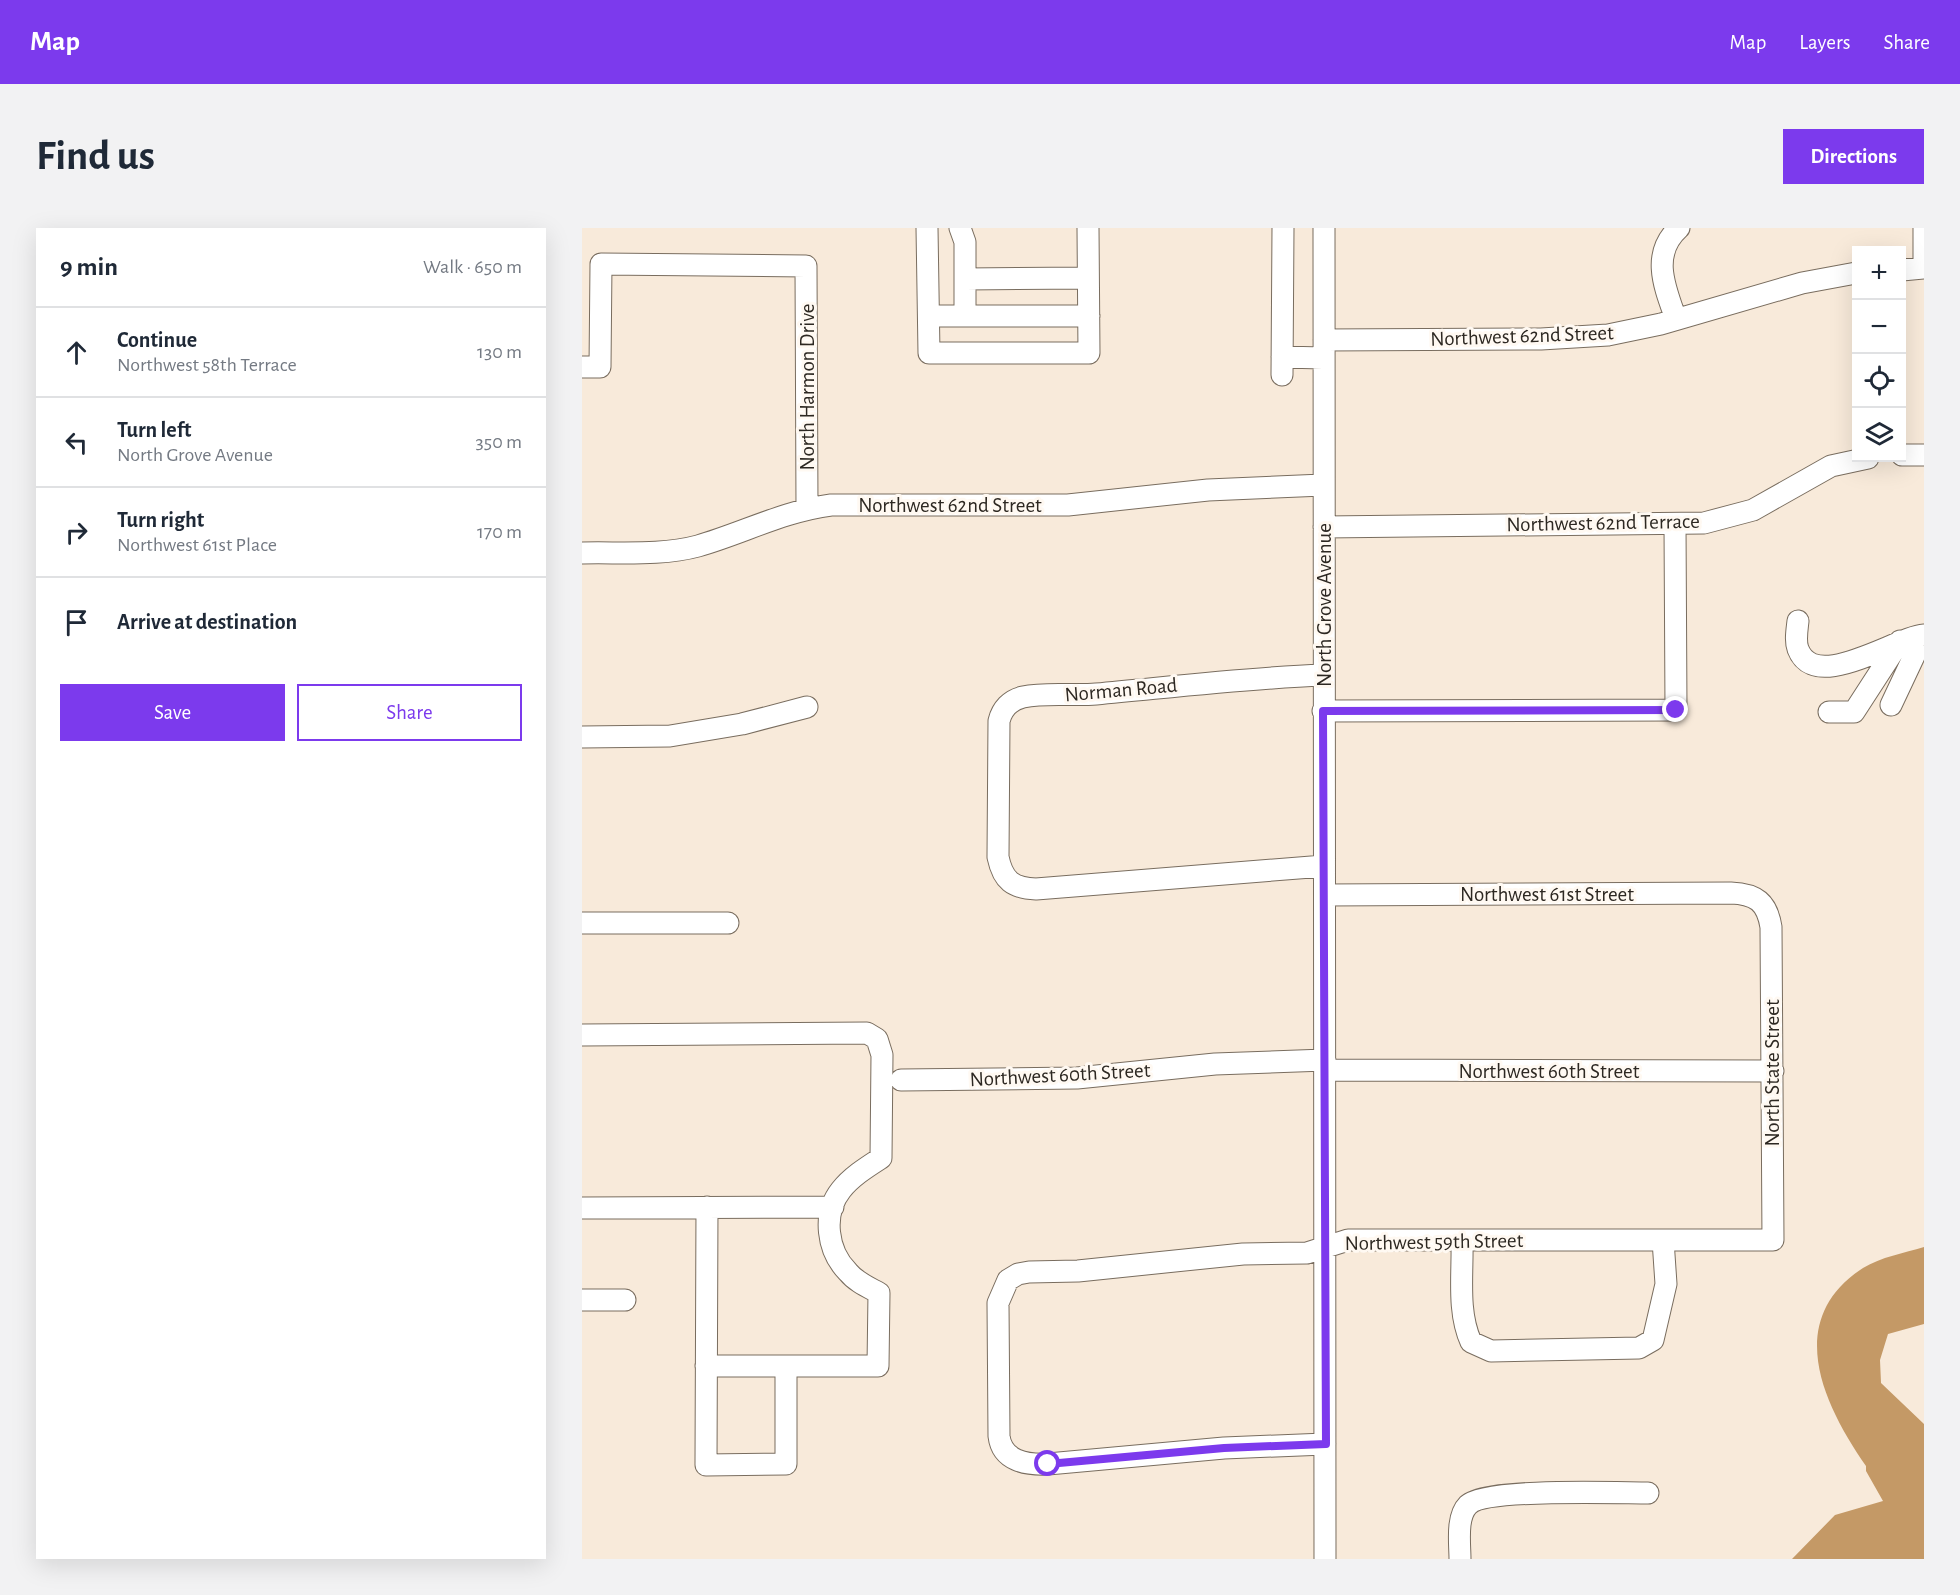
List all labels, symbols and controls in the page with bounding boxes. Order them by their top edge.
text: Map [30,28,80,56]
text: Map [1730,32,1766,53]
text: Layers [1799,32,1850,53]
text: Share [1883,32,1930,53]
button: Directions [1783,129,1924,184]
text: Find us [36,135,155,177]
map controls [1852,246,1906,462]
button: + [1852,246,1906,300]
text: 9 min [60,254,118,280]
text: Walk · 650 m [423,257,522,277]
button: − [1852,300,1906,354]
street label: North Harmon Drive [797,304,818,471]
street label: Northwest 62nd Street [1430,322,1614,350]
text: Continue [117,329,197,351]
icon: ahead [60,336,93,369]
text: 130 m [477,342,522,362]
button: locate [1852,354,1906,408]
text: Northwest 58th Terrace [117,355,297,375]
button: layers [1852,408,1906,462]
text: Turn left [117,419,191,441]
icon: left [60,426,93,459]
text: 350 m [476,432,522,452]
text: North Grove Avenue [117,445,273,465]
street label: Northwest 62nd Street [858,495,1042,516]
text: Turn right [117,509,204,531]
street label: Northwest 62nd Terrace [1506,511,1700,535]
icon: right [60,516,93,549]
text: 170 m [477,522,522,542]
street label: North Grove Avenue [1314,523,1335,687]
text: Northwest 61st Place [117,535,277,555]
icon: arrive [60,606,93,639]
text: Arrive at destination [117,611,297,633]
street label: Norman Road [1064,675,1178,705]
button: Save [60,684,285,741]
button: Share [297,684,522,741]
route end [1662,696,1688,722]
street label: Northwest 61st Street [1460,884,1634,905]
street label: North State Street [1762,999,1783,1147]
street label: Northwest 60th Street [969,1060,1151,1090]
street label: Northwest 60th Street [1459,1061,1640,1082]
street label: Northwest 59th Street [1344,1230,1524,1254]
route start [1034,1450,1060,1476]

